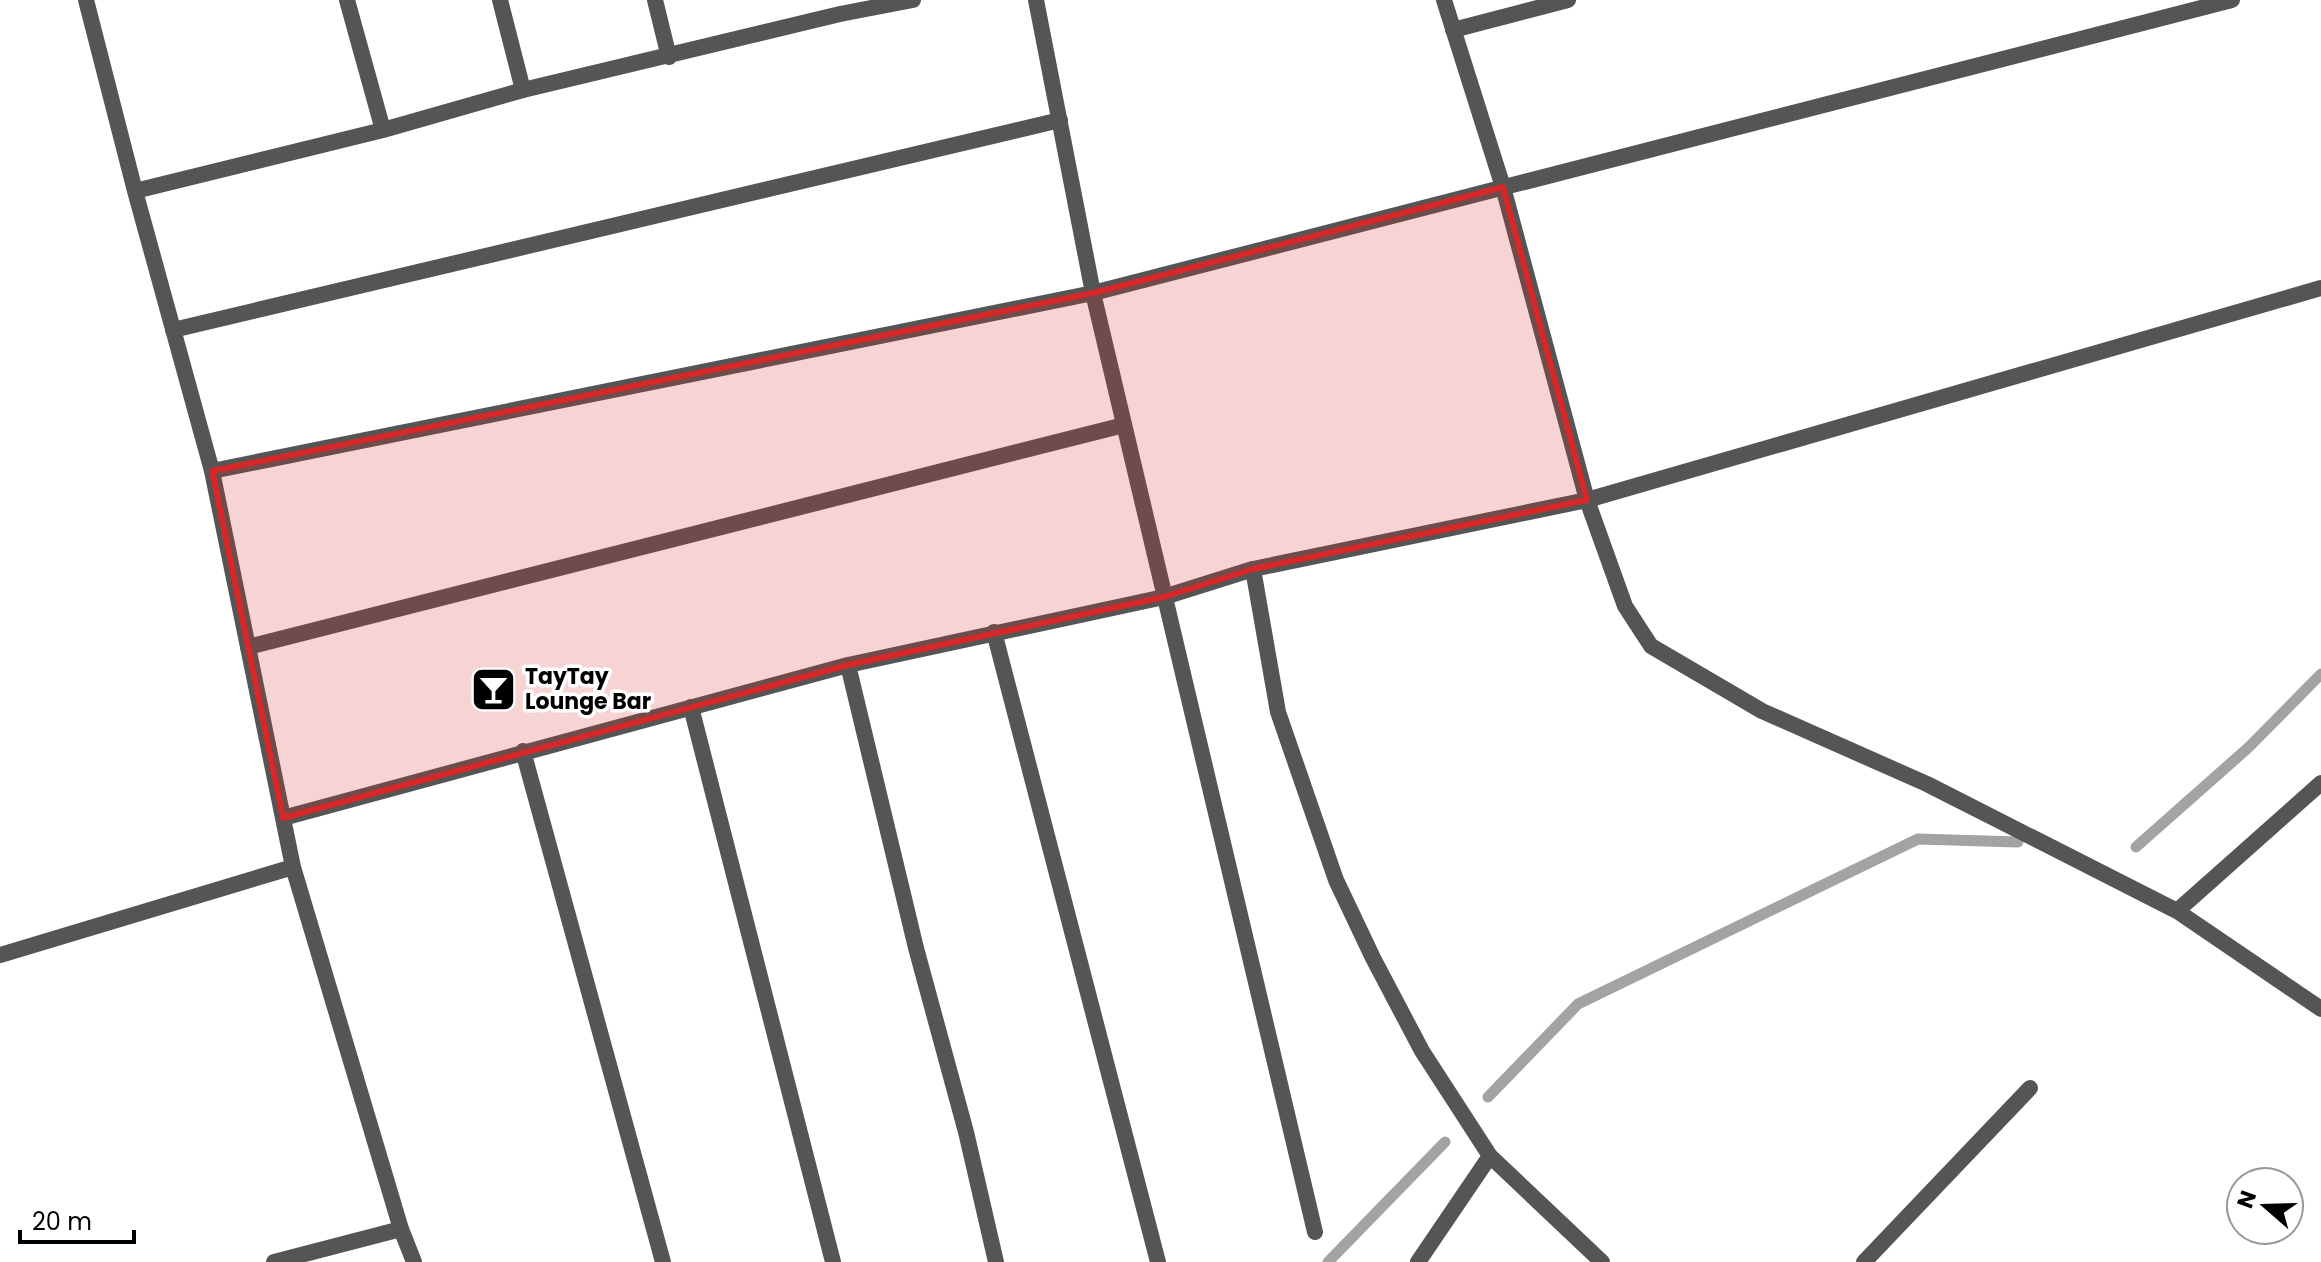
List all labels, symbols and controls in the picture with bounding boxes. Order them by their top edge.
place label: TayTay Lounge Bar [525,661,651,717]
bar icon: TayTay Lounge Bar [470,665,518,713]
north arrow [2225,1166,2305,1246]
text: N [2229,1186,2264,1212]
scale bar [20,1194,134,1244]
text: 20 m [32,1205,92,1238]

